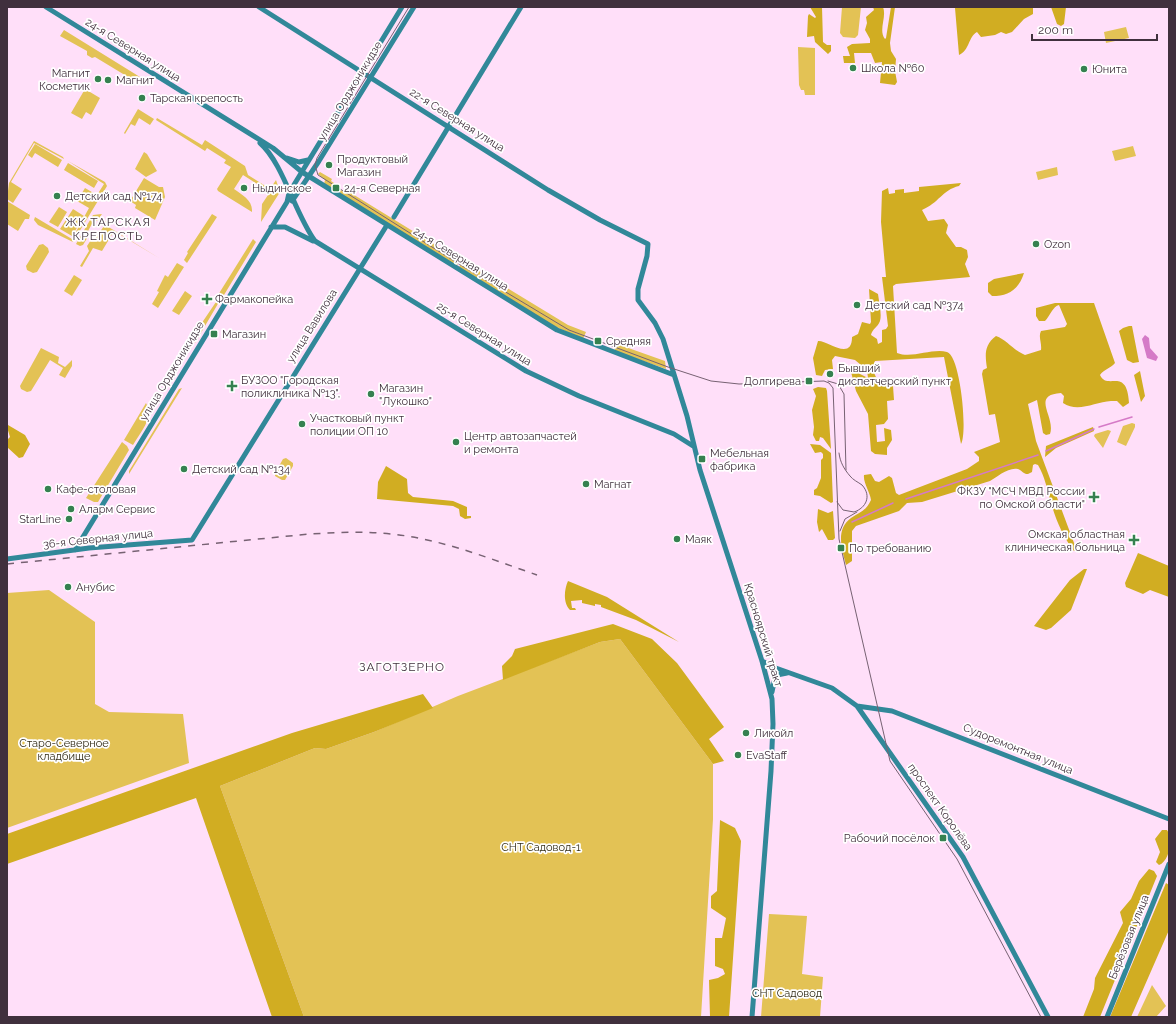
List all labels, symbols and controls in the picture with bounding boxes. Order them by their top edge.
street label: 24-я Северная улица [83,15,183,85]
scale bar [1032,16,1157,42]
text: 200 m [1038,23,1073,37]
street label: улица Орджоникидзе [315,38,385,143]
place label: Школа №60 [861,62,925,75]
marker: Школа №60 [848,63,858,73]
place label: Юнита [1092,63,1127,76]
marker: Юнита [1079,64,1089,74]
place label: Магнит Косметик [39,67,91,93]
marker: Магнит Косметик [93,74,103,84]
place label: Магнит [116,74,155,87]
marker: Магнит [103,75,113,85]
street label: 22-я Северная улица [407,85,507,155]
place label: Тарская крепость [150,92,244,105]
marker: Тарская крепость [137,93,147,103]
place label: Продуктовый Магазин [337,153,408,179]
marker: Продуктовый Магазин [324,160,334,170]
place label: Ныдинское [252,182,312,195]
place label: 24-я Северная [344,182,420,195]
marker: Ныдинское [239,183,249,193]
marker: 24-я Северная [331,183,341,193]
place label: Детский сад №174 [65,190,162,203]
marker: Детский сад №174 [52,191,62,201]
district label: ЖК ТАРСКАЯ КРЕПОСТЬ [65,215,151,243]
street label: 24-я Северная улица [411,224,511,294]
place label: Ozon [1044,238,1071,251]
marker: Ozon [1031,239,1041,249]
street label: улица Вавилова [284,287,340,365]
place label: Фармакопейка [215,293,293,306]
marker: Фармакопейка [202,294,212,304]
street label: 25-я Северная улица [434,299,534,369]
place label: Детский сад №374 [865,299,963,312]
marker: Детский сад №374 [852,300,862,310]
street label: улица Орджоникидзе [137,318,207,423]
place label: Магазин [222,328,266,341]
marker: Магазин [209,329,219,339]
place label: Средняя [606,335,651,348]
marker: Средняя [593,336,603,346]
place label: Бывший диспетчерский пункт [838,362,952,388]
marker: Бывший диспетчерский пункт [825,369,835,379]
place label: БУЗОО "Городская поликлиника №13", [241,374,340,400]
place label: Долгирева [744,375,801,388]
marker: Долгирева [804,376,814,386]
marker: БУЗОО "Городская поликлиника №13", [226,380,238,392]
place label: Магазин "Лукошко" [379,382,432,408]
marker: Магазин "Лукошко" [366,389,376,399]
place label: Участковый пункт полиции ОП 10 [310,412,405,438]
marker: Участковый пункт полиции ОП 10 [297,419,307,429]
place label: Центр автозапчастей и ремонта [464,430,577,456]
marker: Центр автозапчастей и ремонта [451,437,461,447]
place label: Мебельная фабрика [710,447,769,473]
marker: Мебельная фабрика [697,454,707,464]
place label: Детский сад №134 [192,463,290,476]
marker: Детский сад №134 [179,464,189,474]
place label: Магнат [594,478,632,491]
marker: Магнат [581,479,591,489]
place label: Кафе-столовая [56,483,136,496]
marker: Кафе-столовая [43,484,53,494]
place label: ФКЗУ "МСЧ МВД России по Омской области" [957,485,1085,511]
marker: ФКЗУ "МСЧ МВД России по Омской области" [1088,491,1100,503]
place label: Аларм Сервис [79,503,155,516]
marker: Аларм Сервис [66,504,76,514]
place label: StarLine [19,513,62,526]
marker: StarLine [64,514,74,524]
street label: 36-я Северная улица [42,527,154,551]
place label: Омская областная клиническая больница [1005,528,1125,554]
place label: Маяк [685,533,712,546]
marker: Маяк [672,534,682,544]
marker: Омская областная клиническая больница [1128,534,1140,546]
place label: По требованию [849,542,932,555]
marker: По требованию [836,543,846,553]
place label: Анубис [76,581,115,594]
marker: Анубис [63,582,73,592]
street label: Красноярский тракт [741,582,785,689]
district label: ЗАГОТЗЕРНО [359,660,445,674]
street label: Судоремонтная улица [961,721,1075,777]
place label: Ликойл [754,727,793,740]
marker: Ликойл [741,728,751,738]
park label: Старо-Северное кладбище [19,737,109,763]
place label: EvaStaff [746,749,787,762]
marker: EvaStaff [733,750,743,760]
street label: проспект Королёва [905,761,975,853]
place label: Рабочий посёлок [844,832,935,845]
marker: Рабочий посёлок [938,833,948,843]
park label: СНТ Садовод-1 [501,841,581,854]
street label: Берёзовая улица [1106,893,1152,981]
park label: СНТ Садовод [752,987,823,1000]

